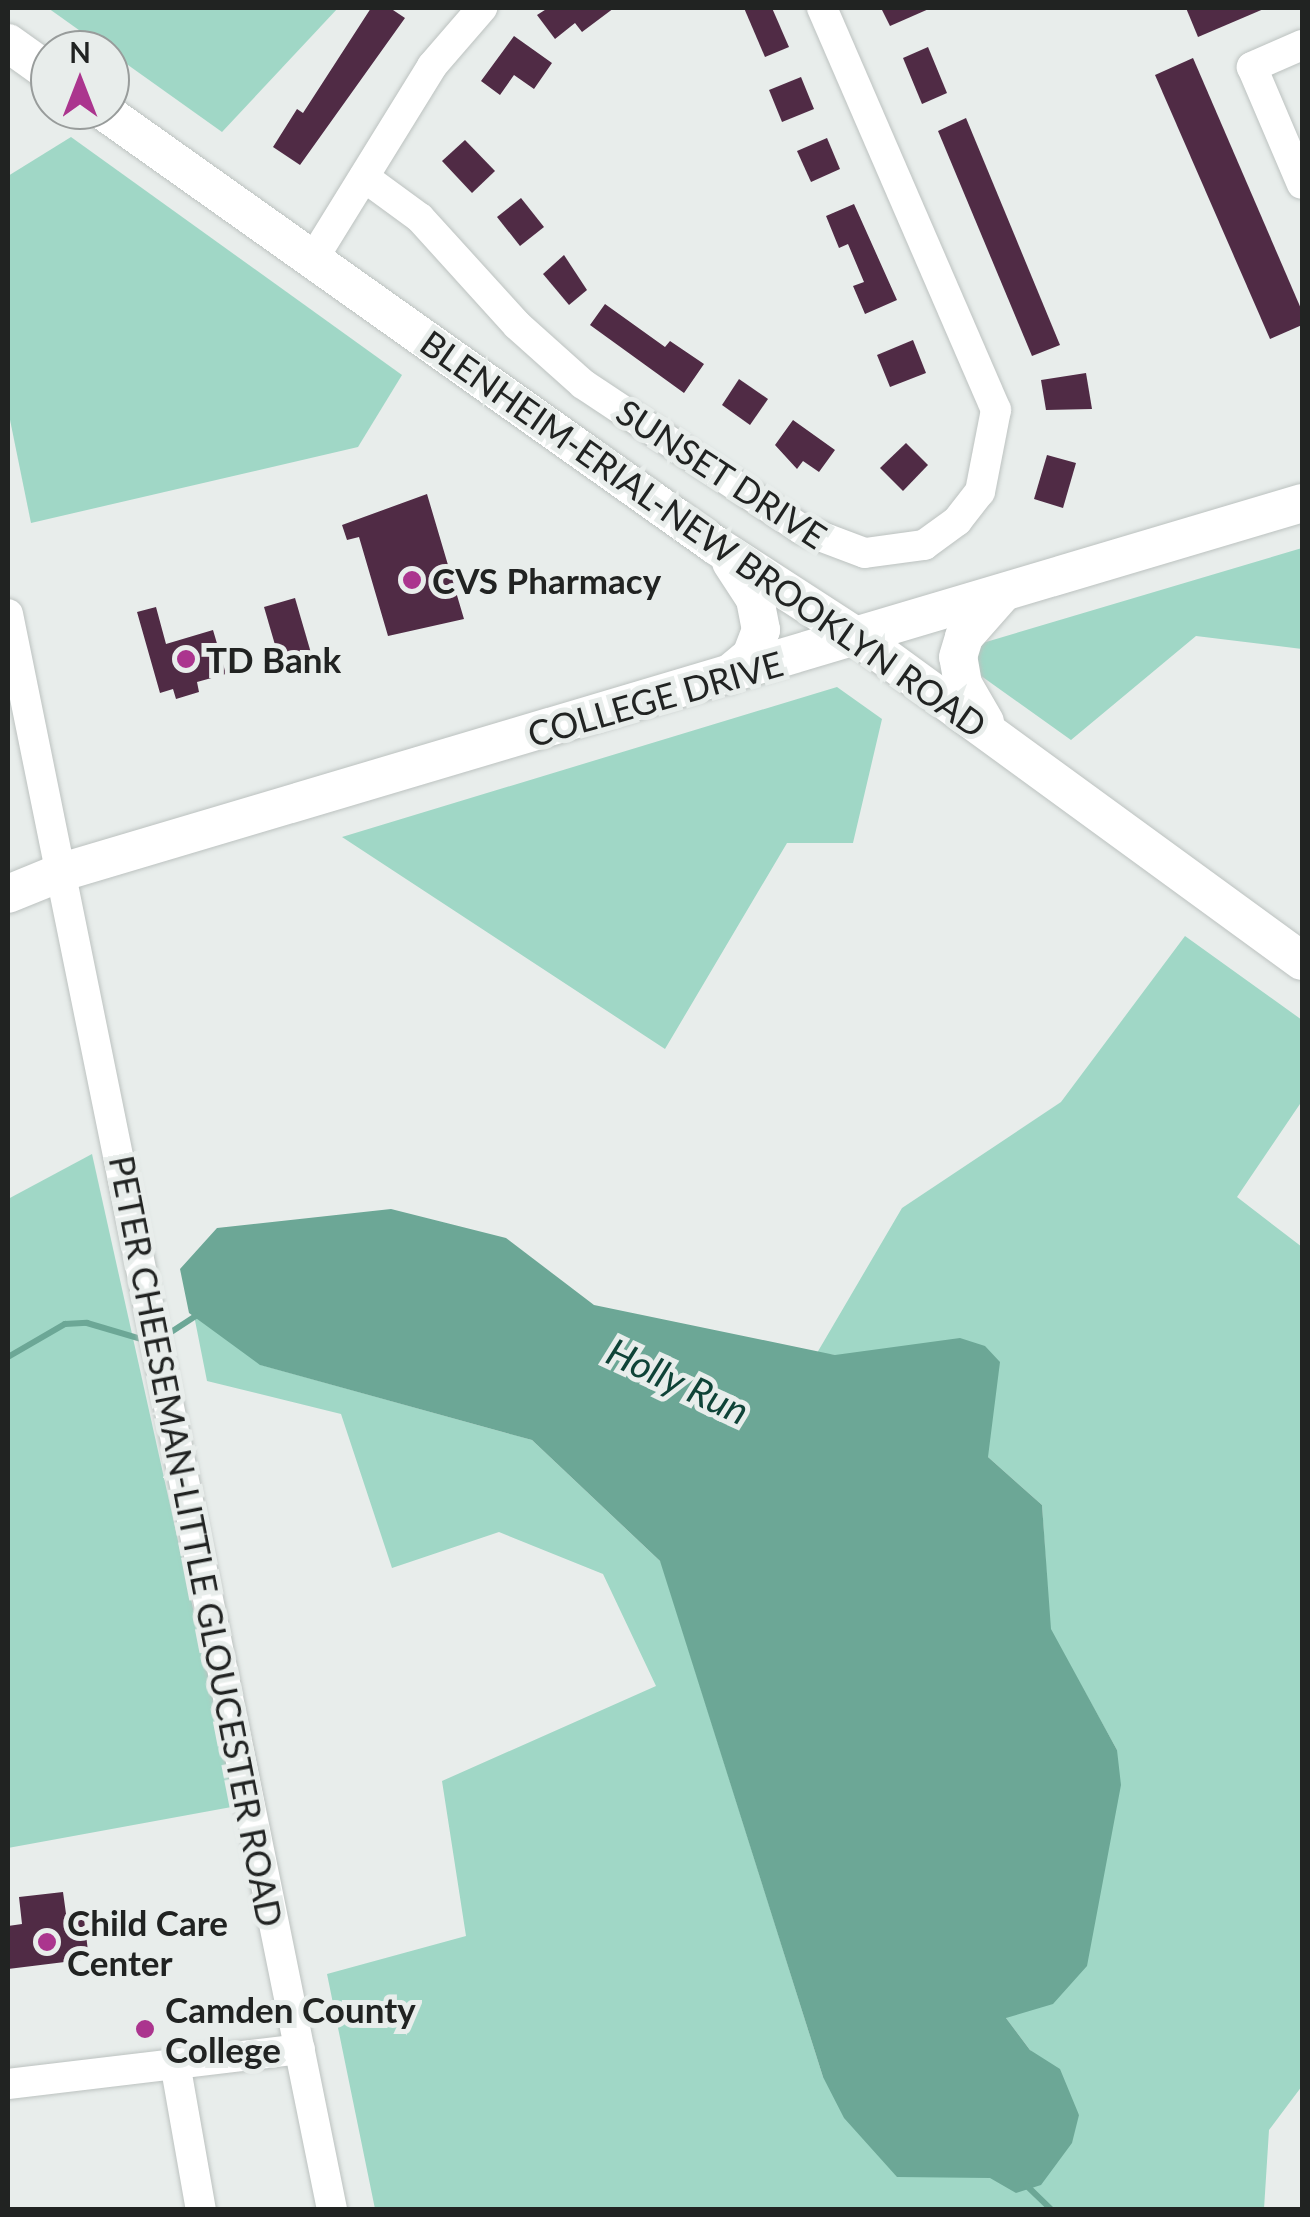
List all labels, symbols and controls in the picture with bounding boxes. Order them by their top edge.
north arrow [30,30,130,130]
text: N [69,35,91,69]
street label: BLENHEIM-ERIAL-NEW BROOKLYN ROAD [413,320,995,746]
street label: SUNSET DRIVE [609,389,835,557]
place label: CVS Pharmacy [432,559,661,601]
marker: CVS Pharmacy [401,569,423,591]
place label: TD Bank [206,638,341,680]
street label: COLLEGE DRIVE [523,641,787,755]
marker: TD Bank [175,648,197,670]
street label: PETER CHEESEMAN-LITTLE GLOUCESTER ROAD [102,1152,292,1930]
water label: Holly Run [599,1328,757,1434]
place label: Child Care Center [67,1901,228,1983]
marker: Child Care Center [36,1931,58,1953]
place label: Camden County College [165,1988,416,2070]
marker: Camden County College [134,2018,156,2040]

